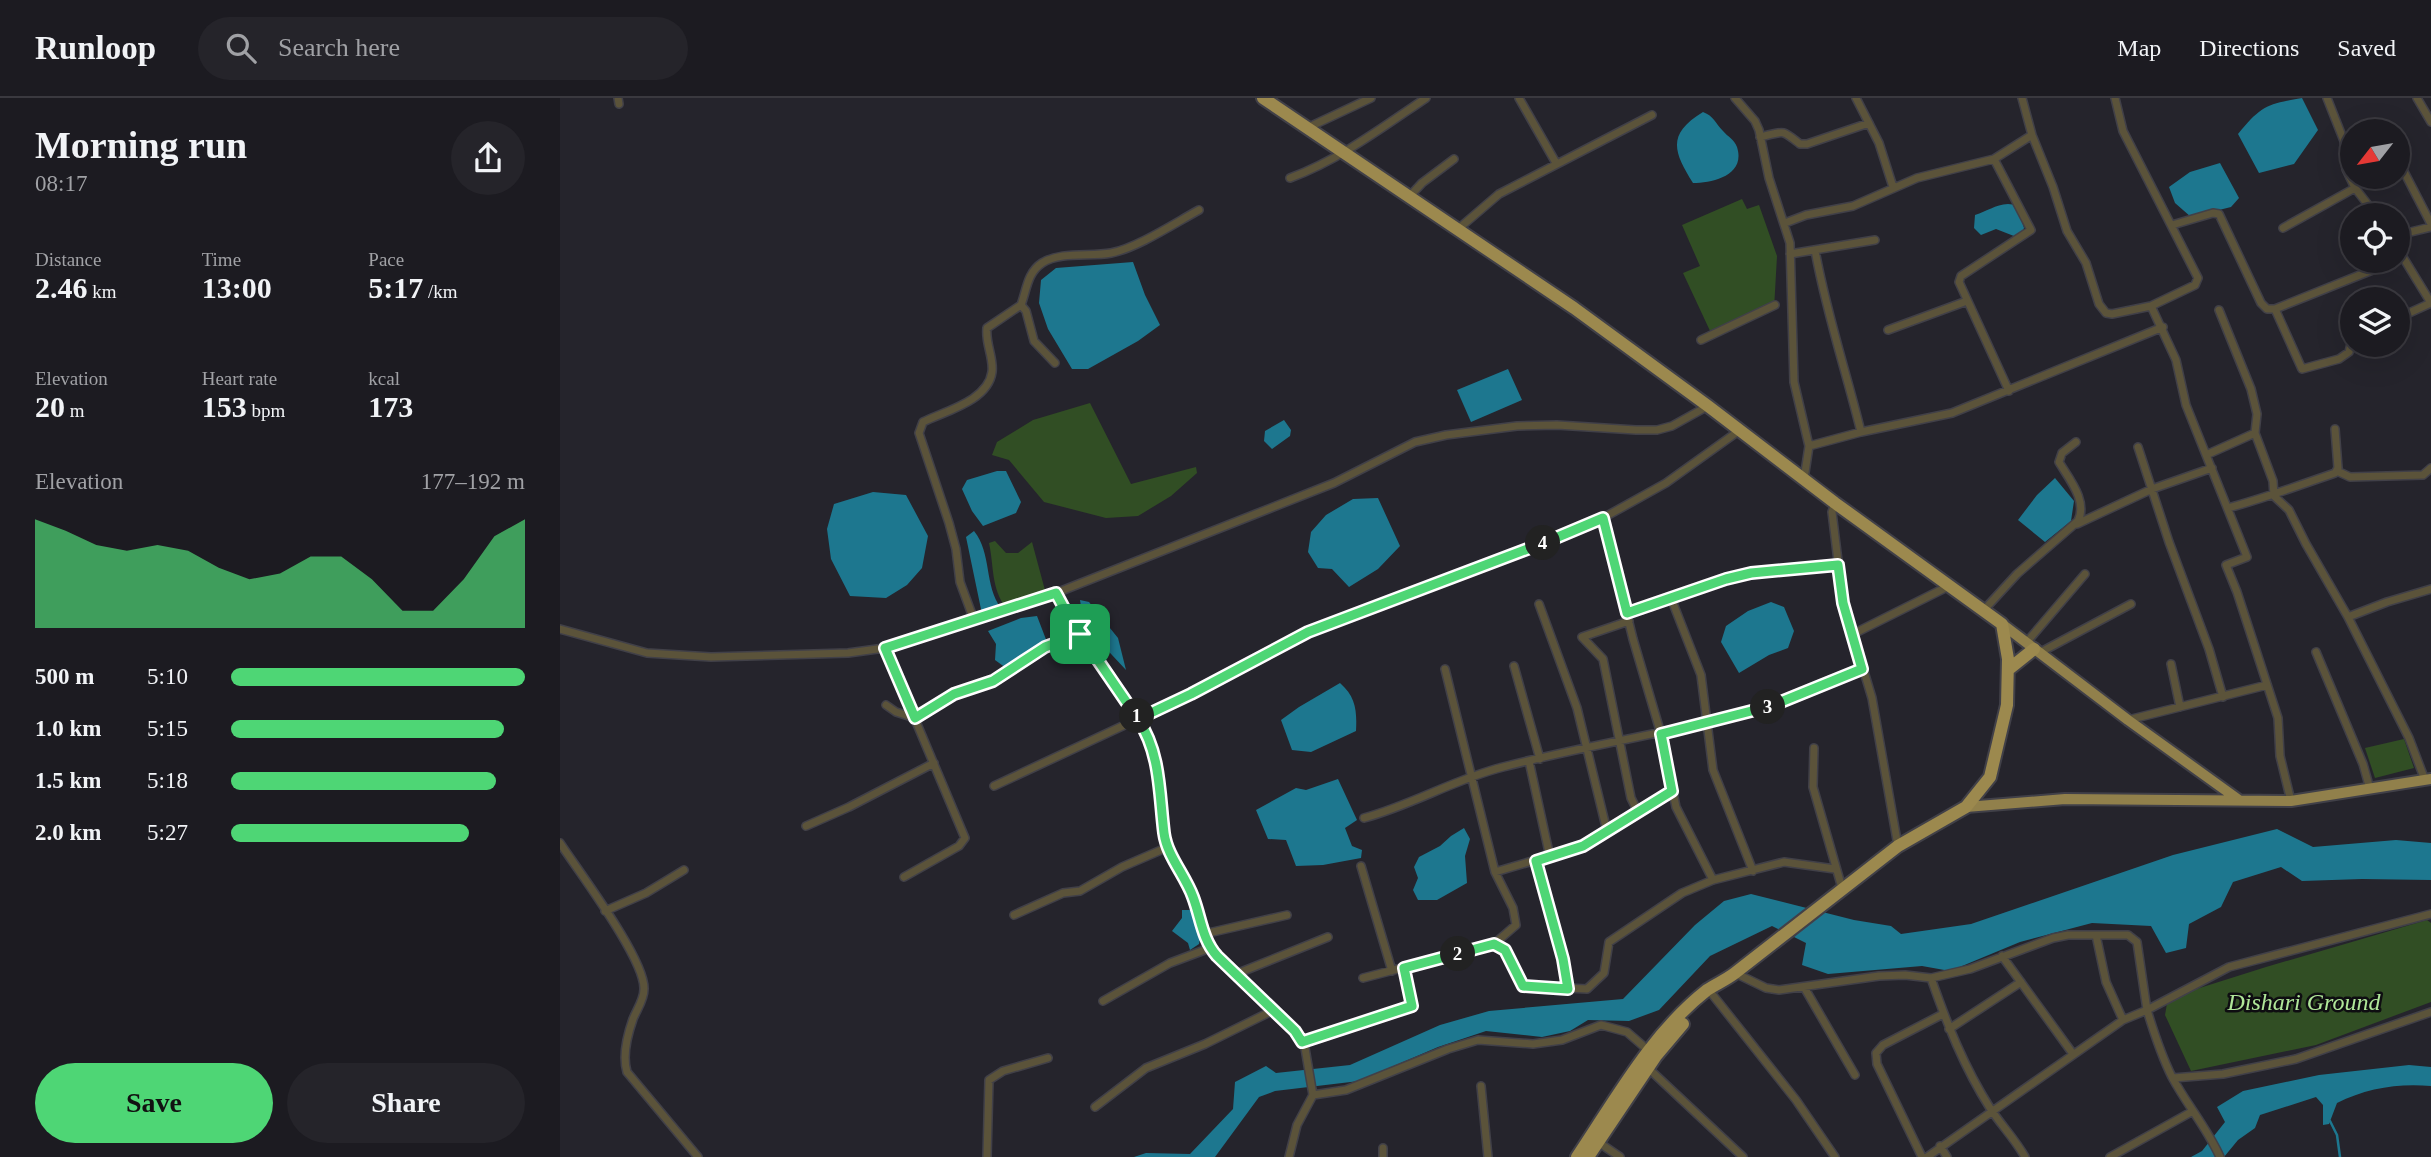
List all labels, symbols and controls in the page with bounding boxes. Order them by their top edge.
search box [198,17,688,80]
icon: search [222,29,260,67]
text: Runloop [35,30,156,66]
text: Search here [278,33,400,62]
text: Map [2117,35,2161,61]
text: Directions [2199,35,2299,61]
text: Saved [2337,35,2396,61]
north arrow [2340,119,2410,189]
map controls [2340,119,2410,357]
button: share [451,121,525,195]
text: Morning run [35,124,247,166]
text: 08:17 [35,171,87,196]
button: locate [2340,203,2410,273]
text: Distance [35,249,101,270]
text: Time [202,249,241,270]
text: Pace [368,249,404,270]
text: 2.46 [35,271,88,304]
text: 13:00 [202,271,272,304]
text: 5:17 [368,271,423,304]
text: km [88,281,117,302]
text: /km [423,281,458,302]
button: layers [2340,287,2410,357]
text: Elevation [35,368,108,389]
text: Heart rate [202,368,277,389]
text: kcal [368,368,400,389]
text: 20 [35,390,65,423]
text: 153 [202,390,247,423]
text: 173 [368,390,413,423]
text: m [65,400,85,421]
text: bpm [247,400,285,421]
text: Elevation [35,469,123,494]
text: 177–192 m [421,469,525,494]
pin: 4 [1525,526,1560,560]
text: 4 [1538,532,1547,553]
pin [1050,604,1110,664]
icon: arrive [1061,615,1099,653]
text: 500 m [35,664,94,689]
text: 5:10 [147,664,188,689]
pin: 3 [1750,690,1786,724]
text: 3 [1763,696,1772,717]
pin: 1 [1120,698,1154,734]
text: 1 [1132,705,1141,726]
text: 1.0 km [35,716,101,741]
text: 5:15 [147,716,188,741]
text: 1.5 km [35,768,101,793]
text: 5:18 [147,768,188,793]
text: 2.0 km [35,820,101,845]
text: 5:27 [147,820,188,845]
pin: 2 [1440,936,1476,972]
text: 2 [1453,943,1462,964]
park label: Dishari Ground [2226,989,2382,1015]
button: Save [35,1063,273,1143]
button: Share [287,1063,525,1143]

